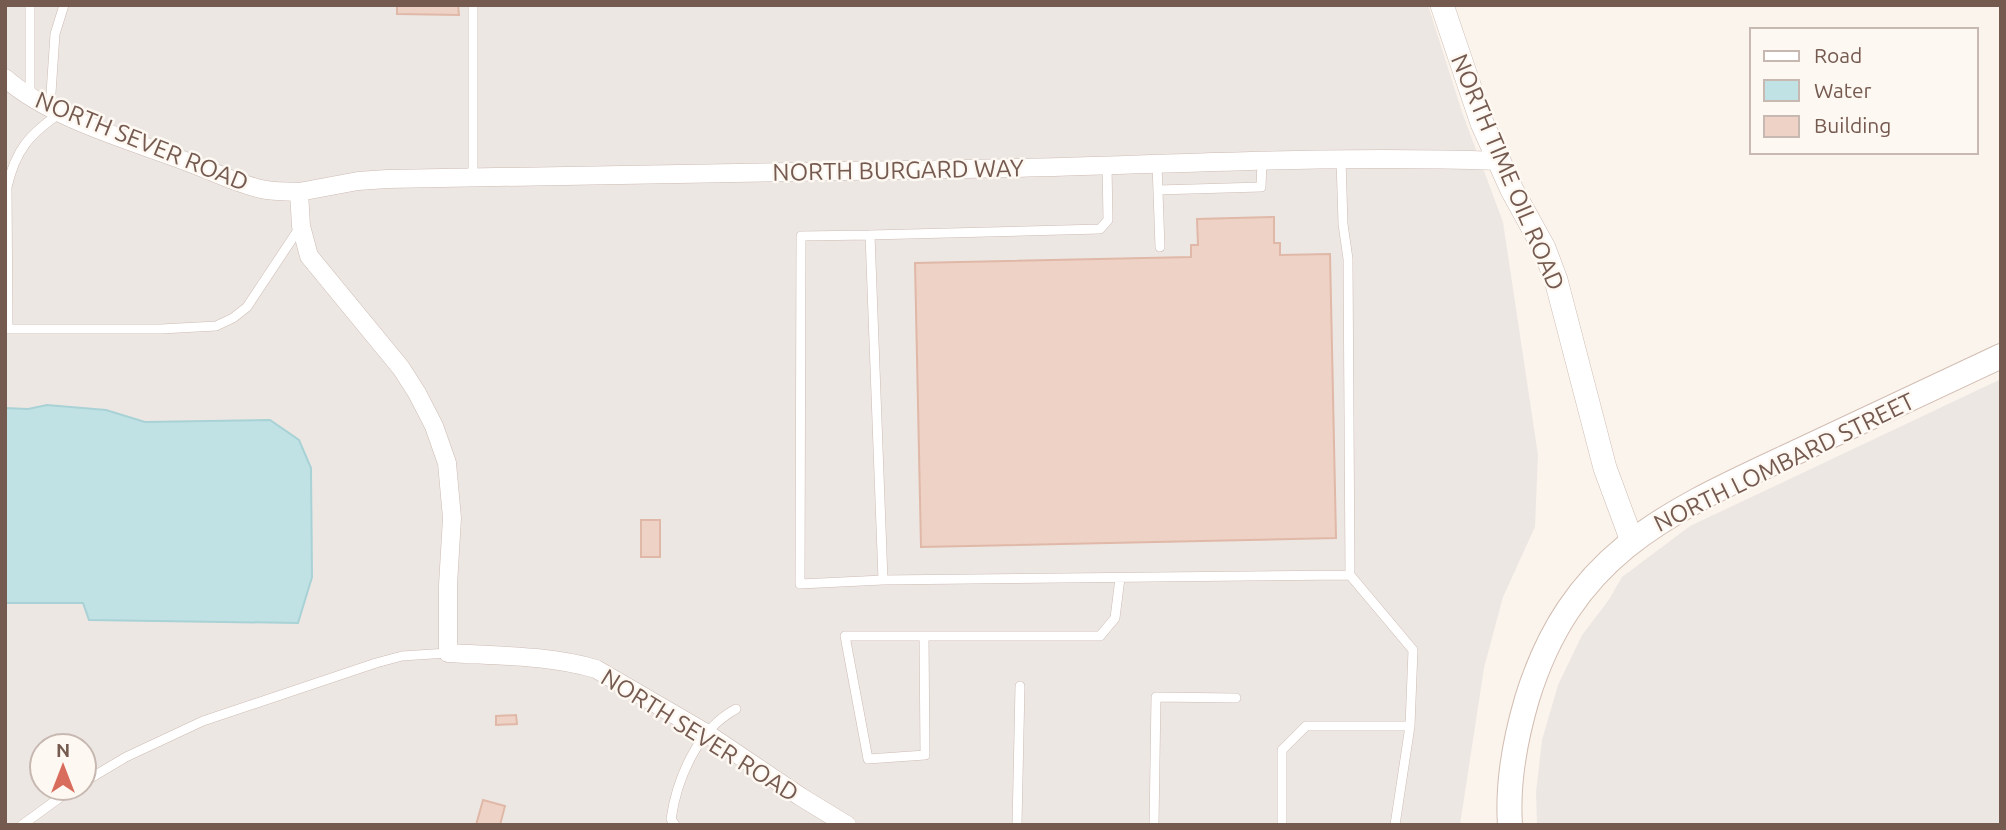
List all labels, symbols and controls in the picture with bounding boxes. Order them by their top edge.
legend [1750,28,1978,154]
text: Road [1814,43,1862,67]
street label: NORTH TIME OIL ROAD [1446,50,1570,294]
text: Water [1814,78,1872,102]
street label: NORTH SEVER ROAD [32,86,252,196]
text: Building [1814,113,1891,137]
street label: NORTH BURGARD WAY [772,154,1024,186]
street label: NORTH LOMBARD STREET [1649,387,1919,537]
street label: NORTH SEVER ROAD [596,663,804,807]
north arrow [28,732,98,802]
text: N [56,739,70,761]

